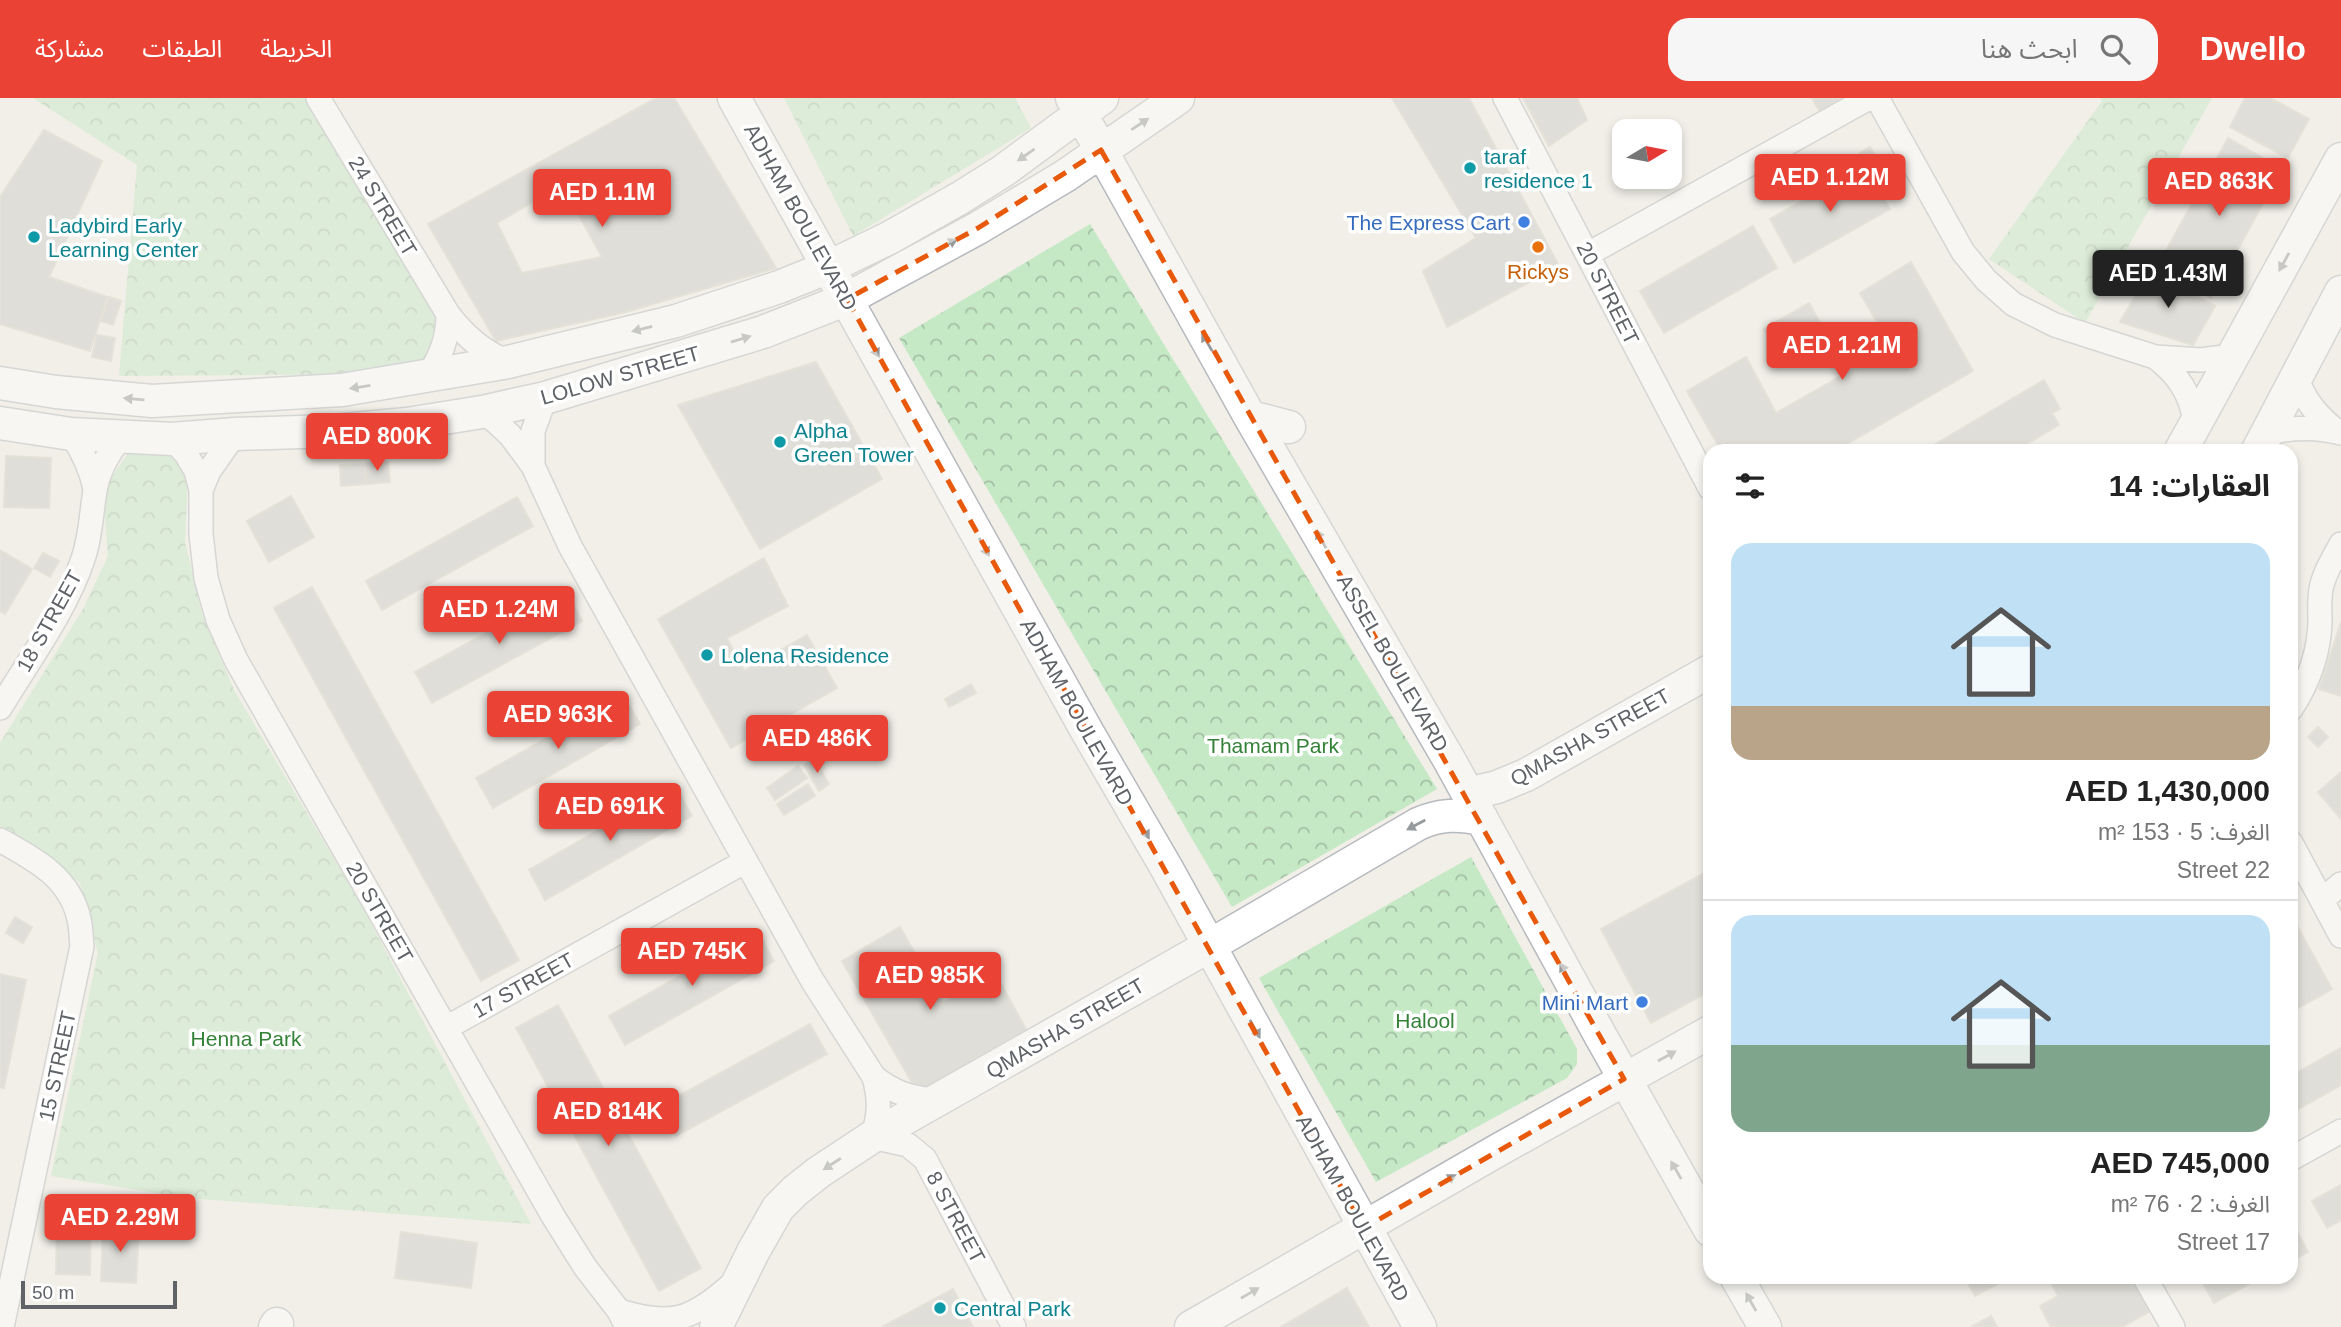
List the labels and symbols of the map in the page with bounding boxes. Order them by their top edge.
one-way arrow [1130,118,1149,131]
north arrow [1612,119,1682,189]
street label: ADHAM BOULEVARD [740,120,862,314]
place label: taraf residence 1 [1484,145,1593,192]
one-way arrow [1017,148,1035,162]
street label: 24 STREET [344,152,422,260]
pin: AED 1.12M [1750,155,1910,214]
pin: AED 863K [2147,158,2291,218]
marker: taraf residence 1 [1462,160,1478,176]
pin: AED 1.1M [530,170,674,229]
place label: The Express Cart [1347,211,1510,234]
place label: Ladybird Early Learning Center [48,214,199,261]
marker: The Express Cart [1516,214,1532,230]
marker: Ladybird Early Learning Center [26,229,42,245]
one-way arrow [938,238,957,250]
street label: 20 STREET [1572,238,1644,348]
marker: Rickys [1530,239,1546,255]
pin: AED 1.43M [2088,250,2248,310]
one-way arrow [2278,252,2290,271]
place label: Rickys [1507,260,1569,283]
pin: AED 1.21M [1762,322,1922,382]
one-way arrow [631,324,653,335]
one-way arrow [1201,332,1213,351]
one-way arrow [731,333,752,343]
one-way arrow [868,338,880,357]
street label: LOLOW STREET [538,341,702,409]
one-way arrow [349,382,371,393]
one-way arrow [122,393,144,404]
pin: AED 800K [305,414,449,473]
place label: Alpha Green Tower [794,419,914,466]
marker: Alpha Green Tower [772,434,788,450]
one-way arrow [1315,529,1327,548]
one-way arrow [978,537,990,557]
street label: 18 STREET [12,566,86,676]
street label: ASSEL BOULEVARD [1333,570,1453,756]
pin: AED 1.24M [419,587,579,646]
street label: ADHAM BOULEVARD [1016,615,1138,809]
place label: Lolena Residence [721,644,889,667]
marker: Lolena Residence [699,647,715,663]
street label: QMASHA STREET [1506,684,1674,790]
pin: AED 963K [486,692,630,751]
pin: AED 486K [745,716,889,775]
park label: Thamam Park [1207,734,1339,757]
pin: AED 691K [538,784,682,843]
one-way arrow [1406,820,1426,831]
one-way arrow [1138,821,1150,840]
street label: 20 STREET [342,858,418,966]
pin: AED 745K [620,928,764,988]
street label: 17 STREET [468,948,578,1022]
pin: AED 985K [858,953,1002,1012]
one-way arrow [1559,962,1571,981]
street label: QMASHA STREET [982,973,1148,1083]
place label: Mini Mart [1542,991,1628,1014]
marker: Mini Mart [1634,994,1650,1010]
street label: 15 STREET [34,1009,80,1123]
park label: Halool [1395,1009,1455,1032]
one-way arrow [1249,1019,1261,1039]
park label: Henna Park [191,1027,302,1050]
one-way arrow [1657,1050,1676,1062]
pin: AED 814K [536,1088,680,1148]
street label: ADHAM BOULEVARD [1292,1111,1414,1305]
one-way arrow [822,1157,842,1170]
one-way arrow [1670,1161,1682,1180]
street label: 8 STREET [922,1167,990,1267]
one-way arrow [1438,1173,1457,1186]
pin: AED 2.29M [40,1194,200,1254]
scale bar [21,1278,177,1310]
one-way arrow [1240,1287,1260,1299]
one-way arrow [1745,1293,1757,1312]
place label: Central Park [954,1297,1071,1320]
marker: Central Park [932,1300,948,1316]

